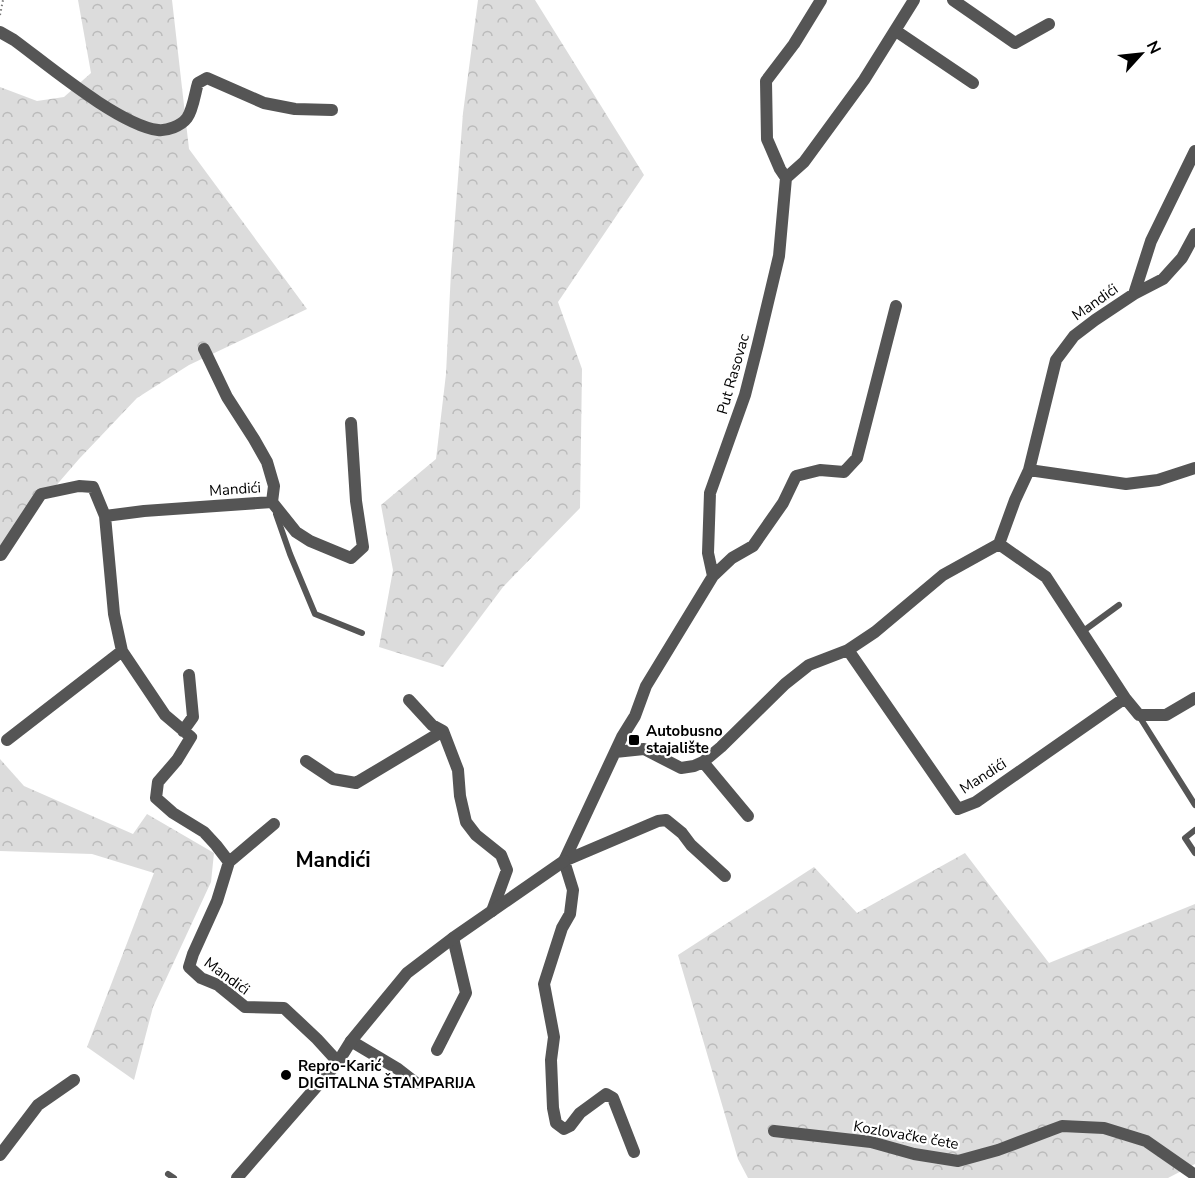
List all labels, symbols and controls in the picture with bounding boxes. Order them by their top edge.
north arrow [1111,24,1171,84]
text: N [1141,37,1166,58]
street label: Mandići [1068,279,1122,325]
street label: Put Rasovac [712,331,754,417]
street label: Mandići [208,477,262,501]
place label: Autobusno stajalište [646,721,723,758]
marker: Autobusno stajalište [627,733,641,747]
street label: Mandići [956,753,1010,799]
district label: Mandići [295,846,371,874]
street label: Mandići [200,953,254,999]
place label: Repro-Karić DIGITALNA ŠTAMPARIJA [298,1056,476,1093]
marker: Repro-Karić DIGITALNA ŠTAMPARIJA [279,1068,293,1082]
street label: Kozlovačke čete [852,1116,960,1154]

